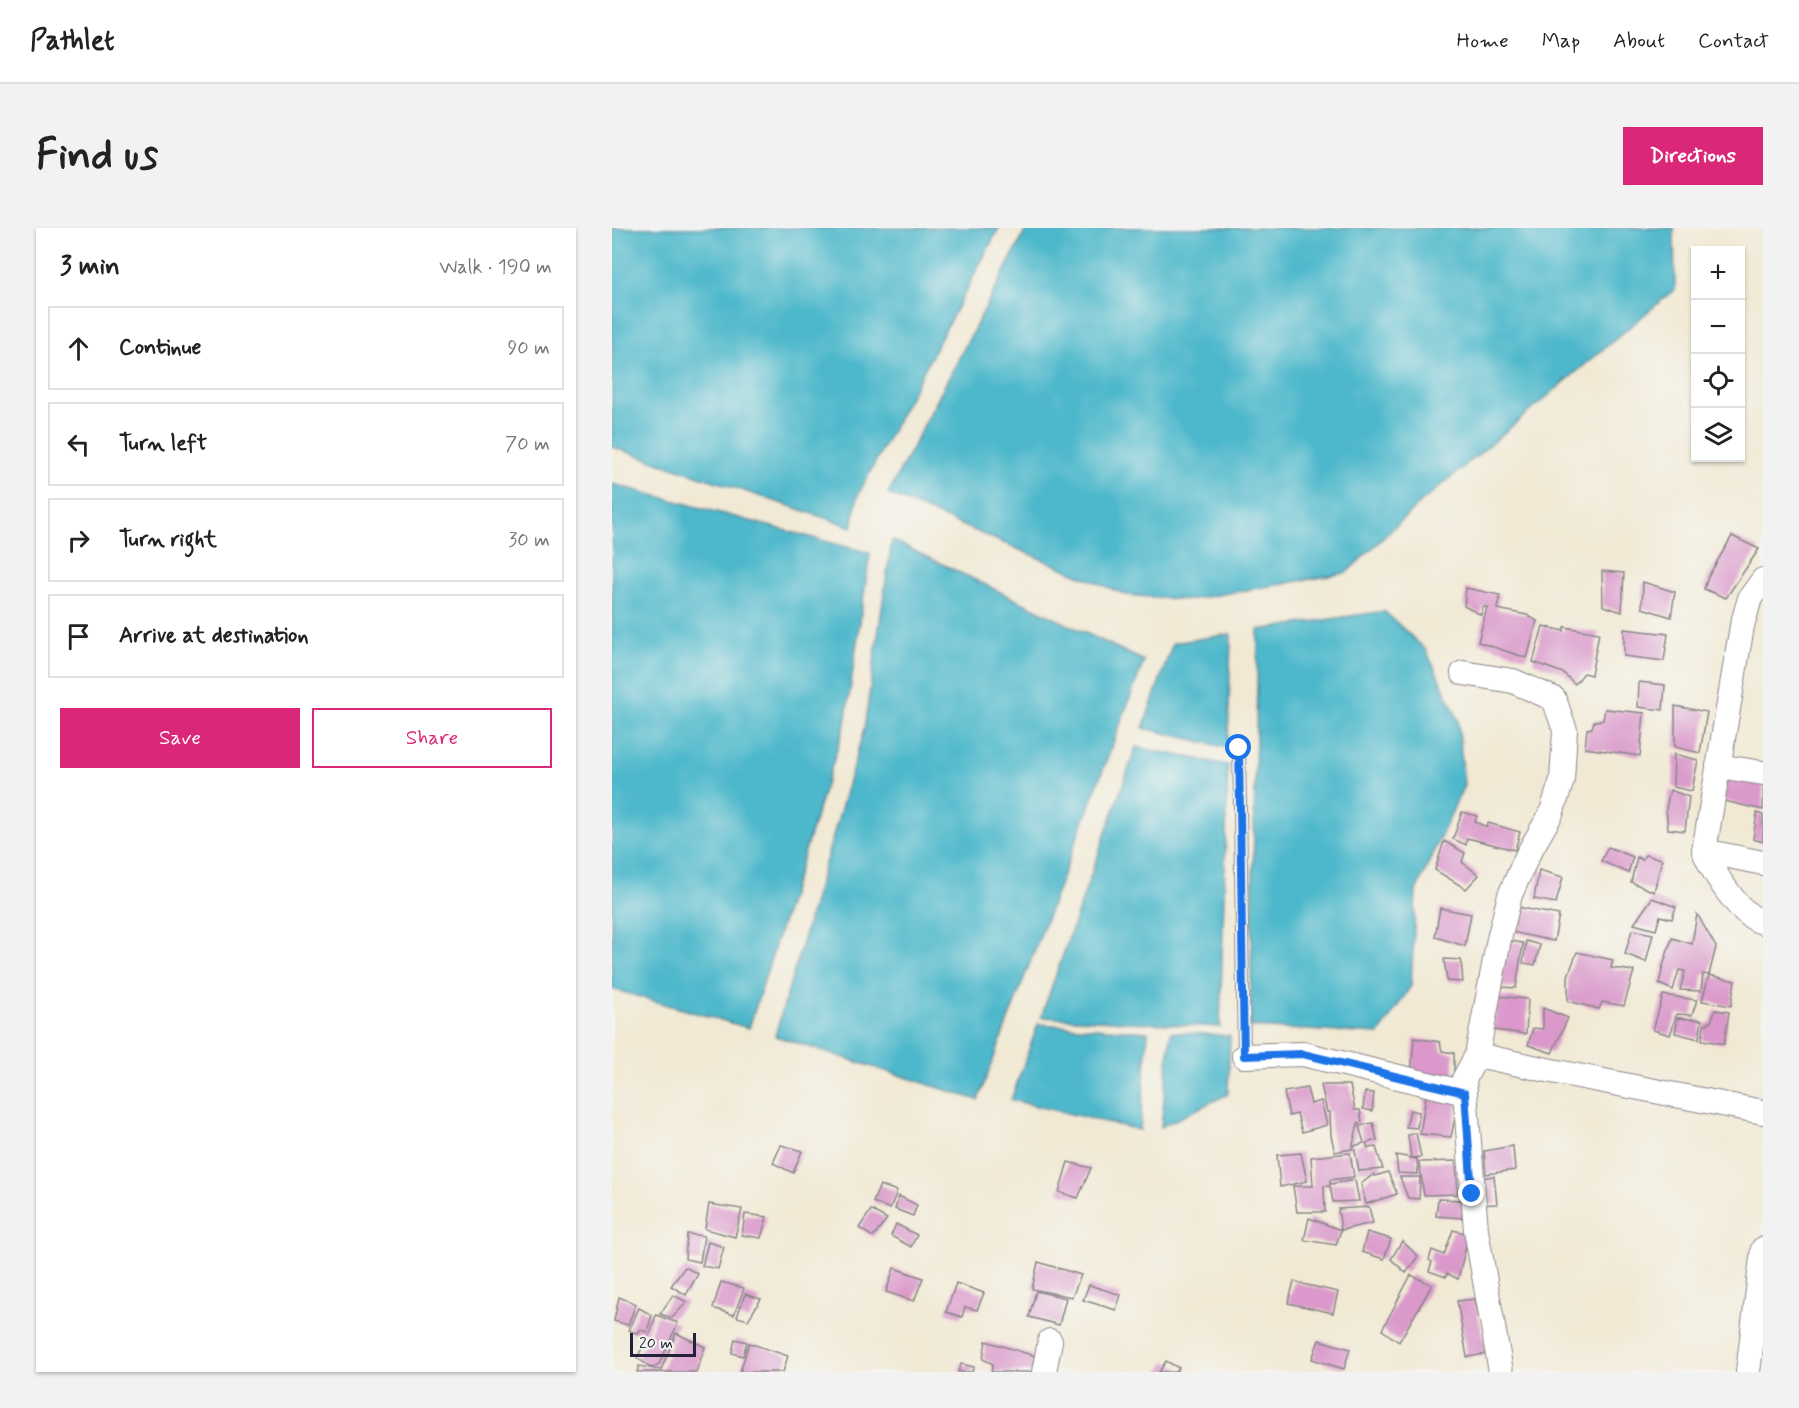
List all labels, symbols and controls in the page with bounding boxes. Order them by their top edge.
text: Pathlet [30,23,114,60]
text: Home [1457,27,1509,55]
text: Map [1542,27,1580,55]
text: About [1613,27,1665,55]
text: Contact [1698,27,1769,55]
button: Directions [1623,127,1763,185]
text: Find us [36,129,158,184]
map controls [1691,246,1745,462]
button: + [1691,246,1745,300]
text: 3 min [60,250,120,284]
text: Walk · 190 m [439,254,552,281]
button: − [1691,300,1745,354]
icon: ahead [62,332,95,365]
text: Continue [119,334,201,362]
text: 90 m [507,335,550,362]
button: locate [1691,354,1745,408]
button: layers [1691,408,1745,462]
icon: left [62,428,95,461]
text: Turn left [119,430,207,458]
text: 70 m [505,431,550,458]
icon: right [62,524,95,557]
text: Turn right [119,526,217,554]
text: 30 m [508,527,550,554]
icon: arrive [62,620,95,653]
text: Arrive at destination [119,622,309,650]
button: Save [60,708,300,768]
button: Share [312,708,552,768]
route start [1225,734,1251,760]
route end [1458,1180,1484,1206]
scale bar [630,1330,696,1358]
text: 20 m [639,1333,673,1354]

